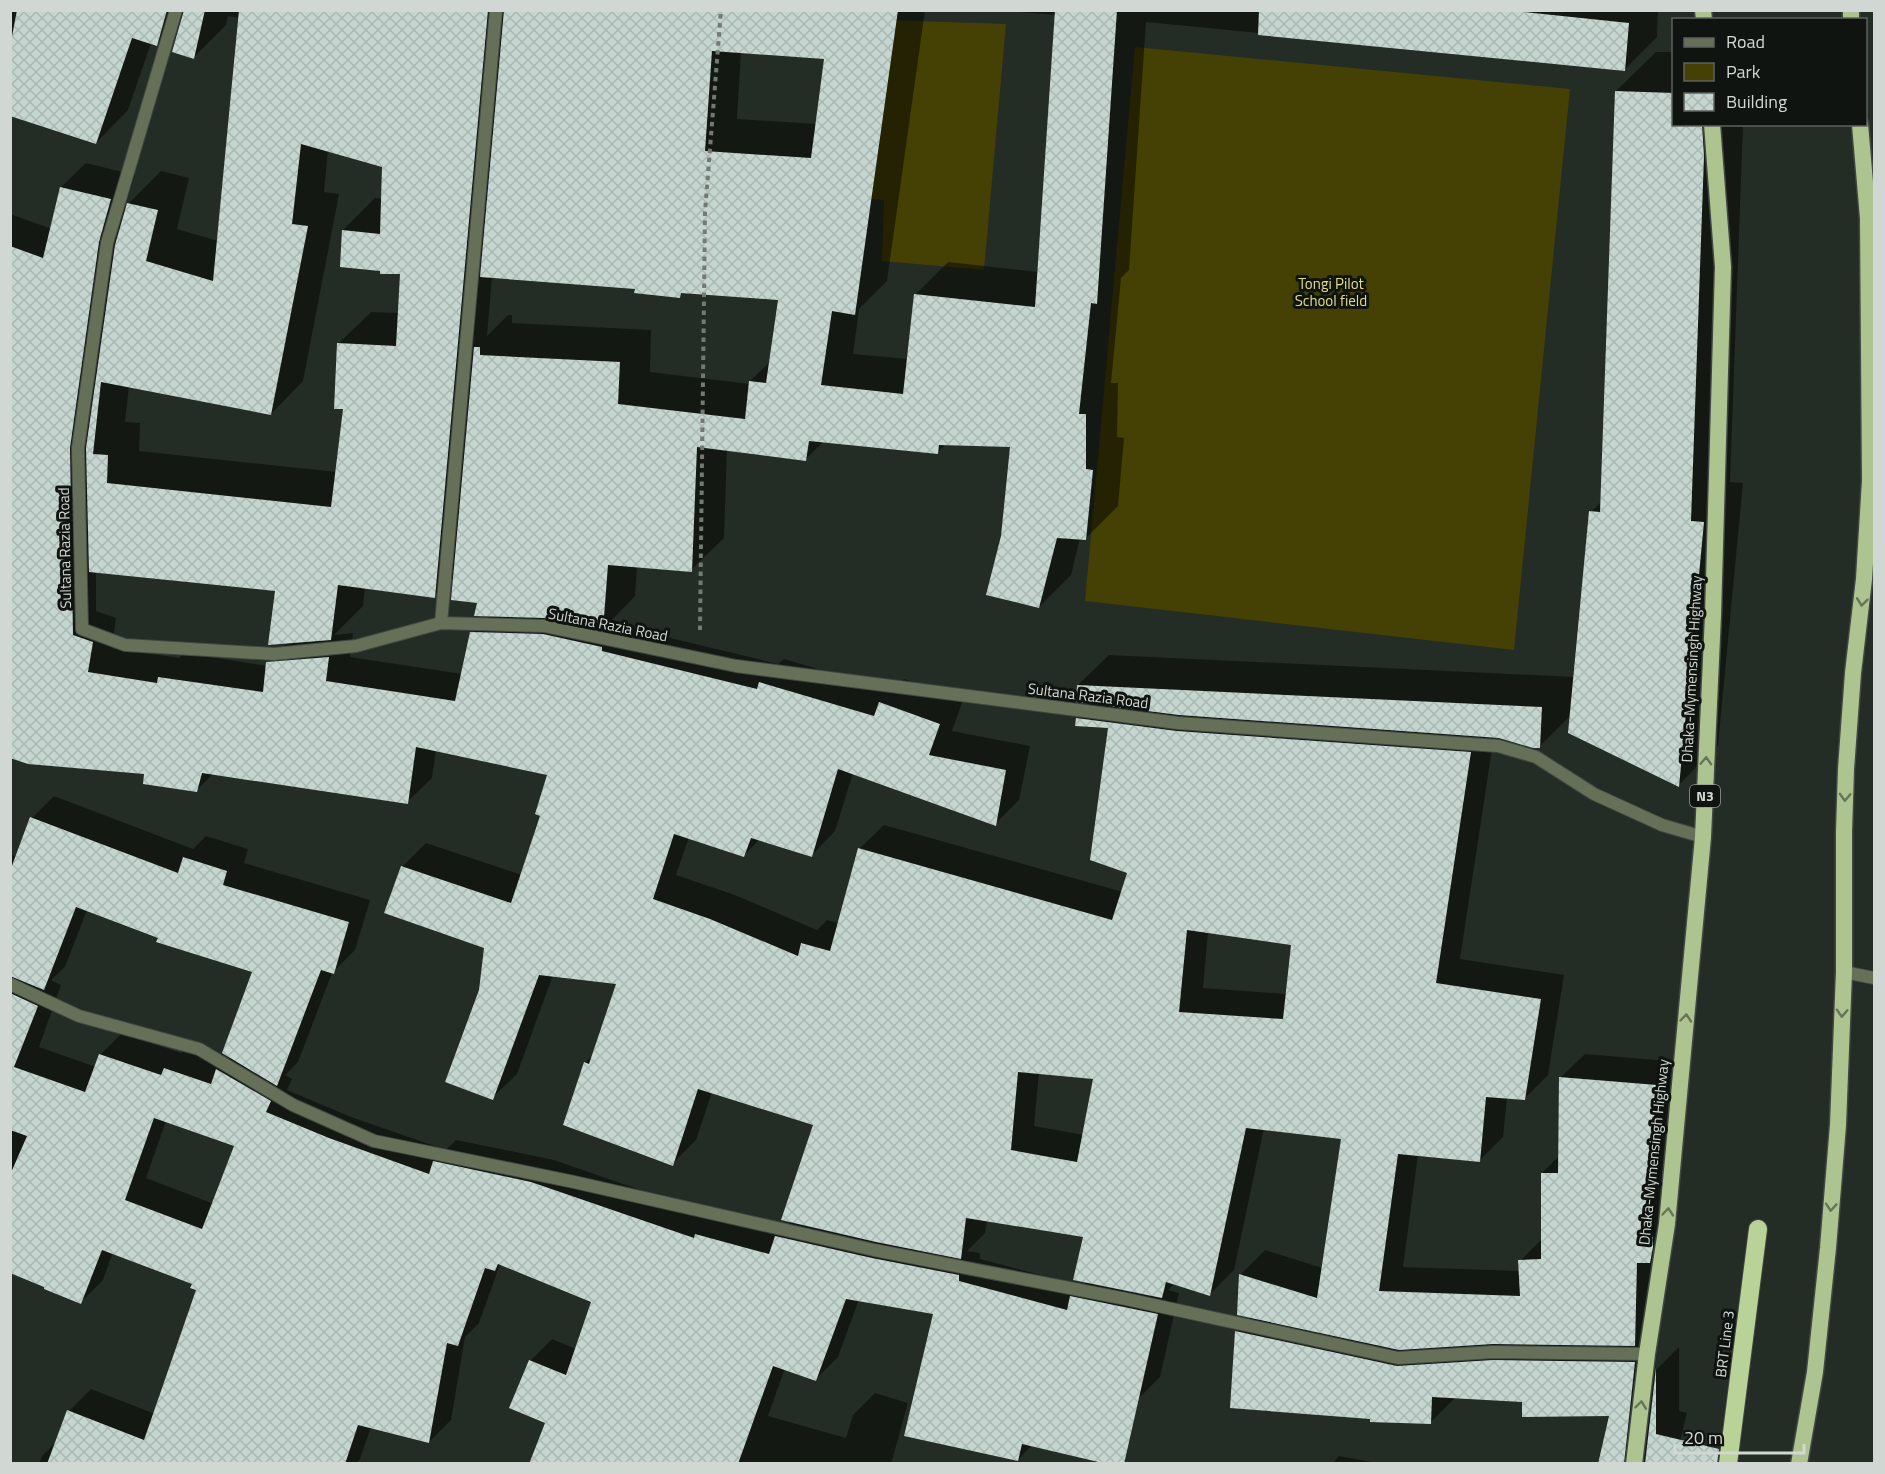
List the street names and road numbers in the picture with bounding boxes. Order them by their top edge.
street label: Sultana Razia Road [52,487,77,609]
street label: Dhaka-Mymensingh Highway [1675,575,1708,763]
street label: Sultana Razia Road [546,602,670,647]
street label: Sultana Razia Road [1026,677,1150,714]
road number: N3 [1690,785,1720,807]
street label: Dhaka-Mymensingh Highway [1632,1058,1675,1246]
street label: BRT Line 3 [1709,1309,1740,1379]

